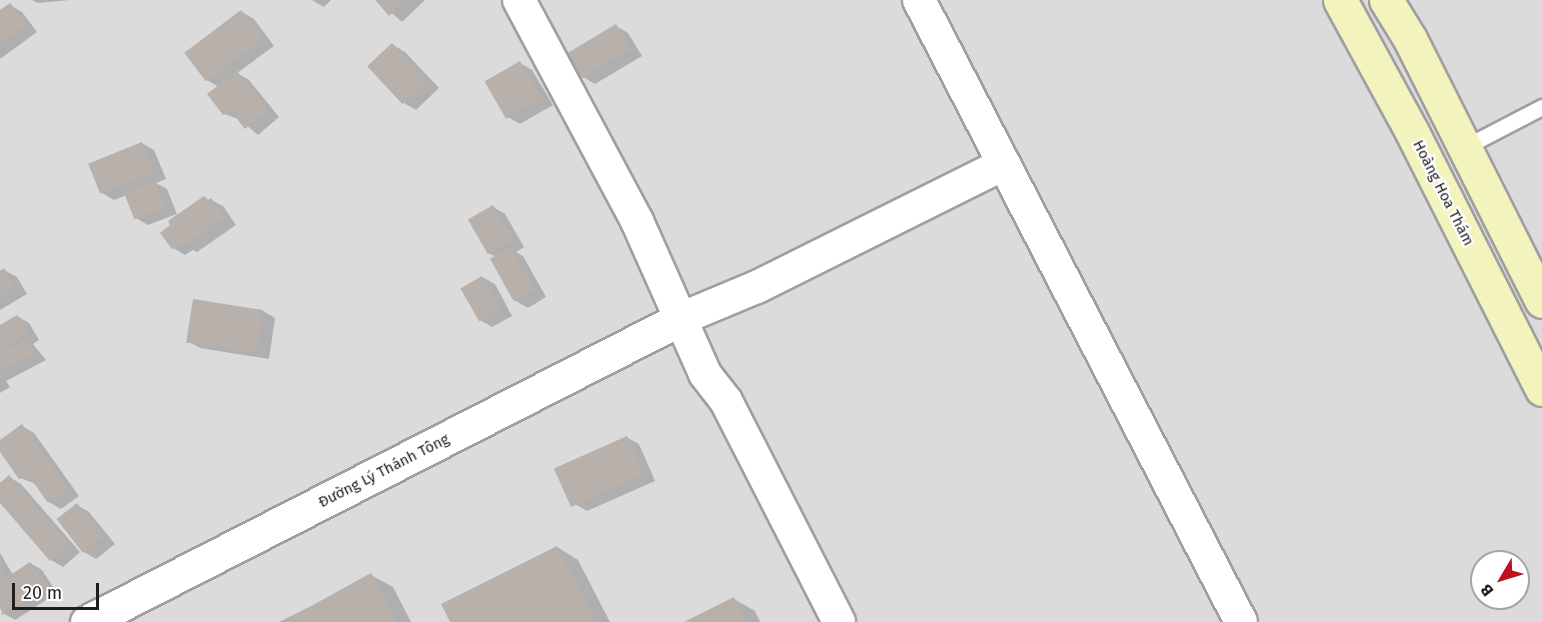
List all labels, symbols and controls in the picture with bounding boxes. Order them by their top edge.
street label: Hoàng Hoa Thám [1409,137,1477,249]
street label: Đường Lý Thánh Tông [316,430,452,512]
north arrow [1470,550,1530,610]
scale bar [15,571,102,609]
text: B [1476,580,1498,600]
text: 20 m [23,582,62,604]

